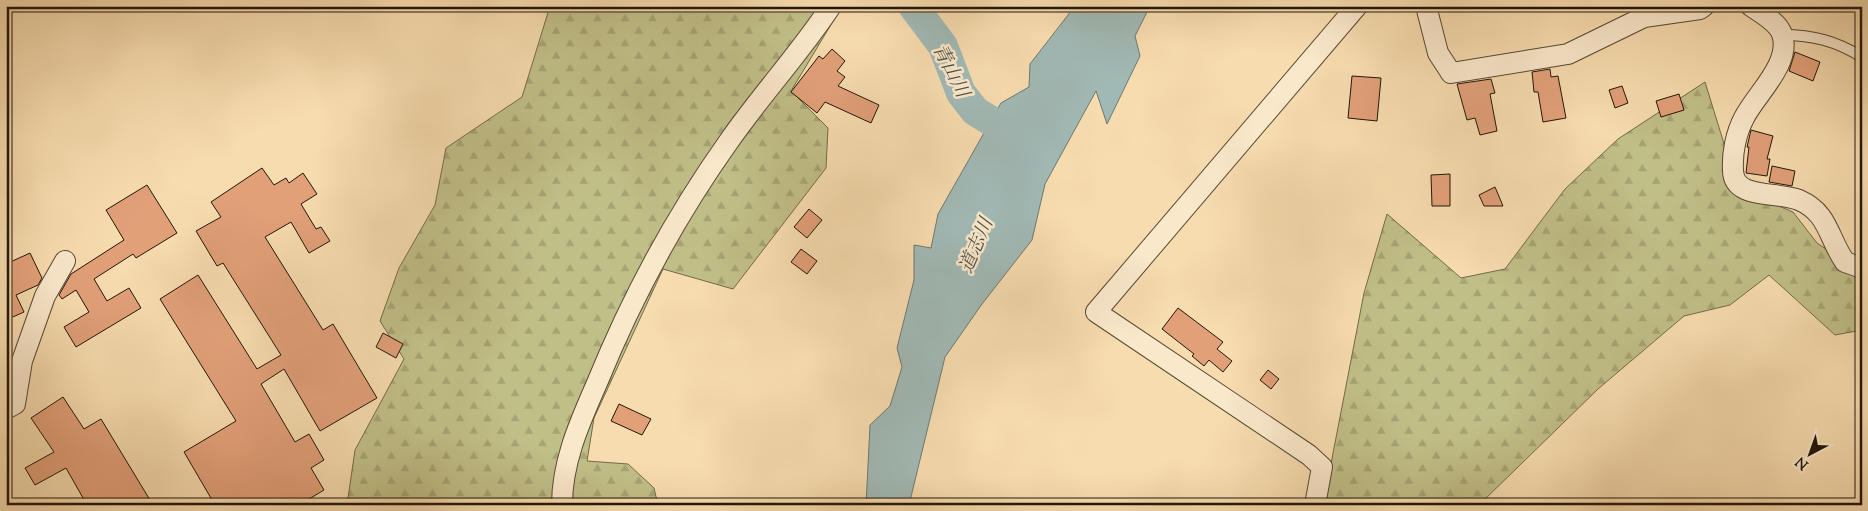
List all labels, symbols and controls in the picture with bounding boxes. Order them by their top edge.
water label: 青山川 [925,40,976,104]
water label: 道志川 [954,213,1002,277]
north arrow [1786,428,1836,478]
text: N [1792,451,1814,474]

